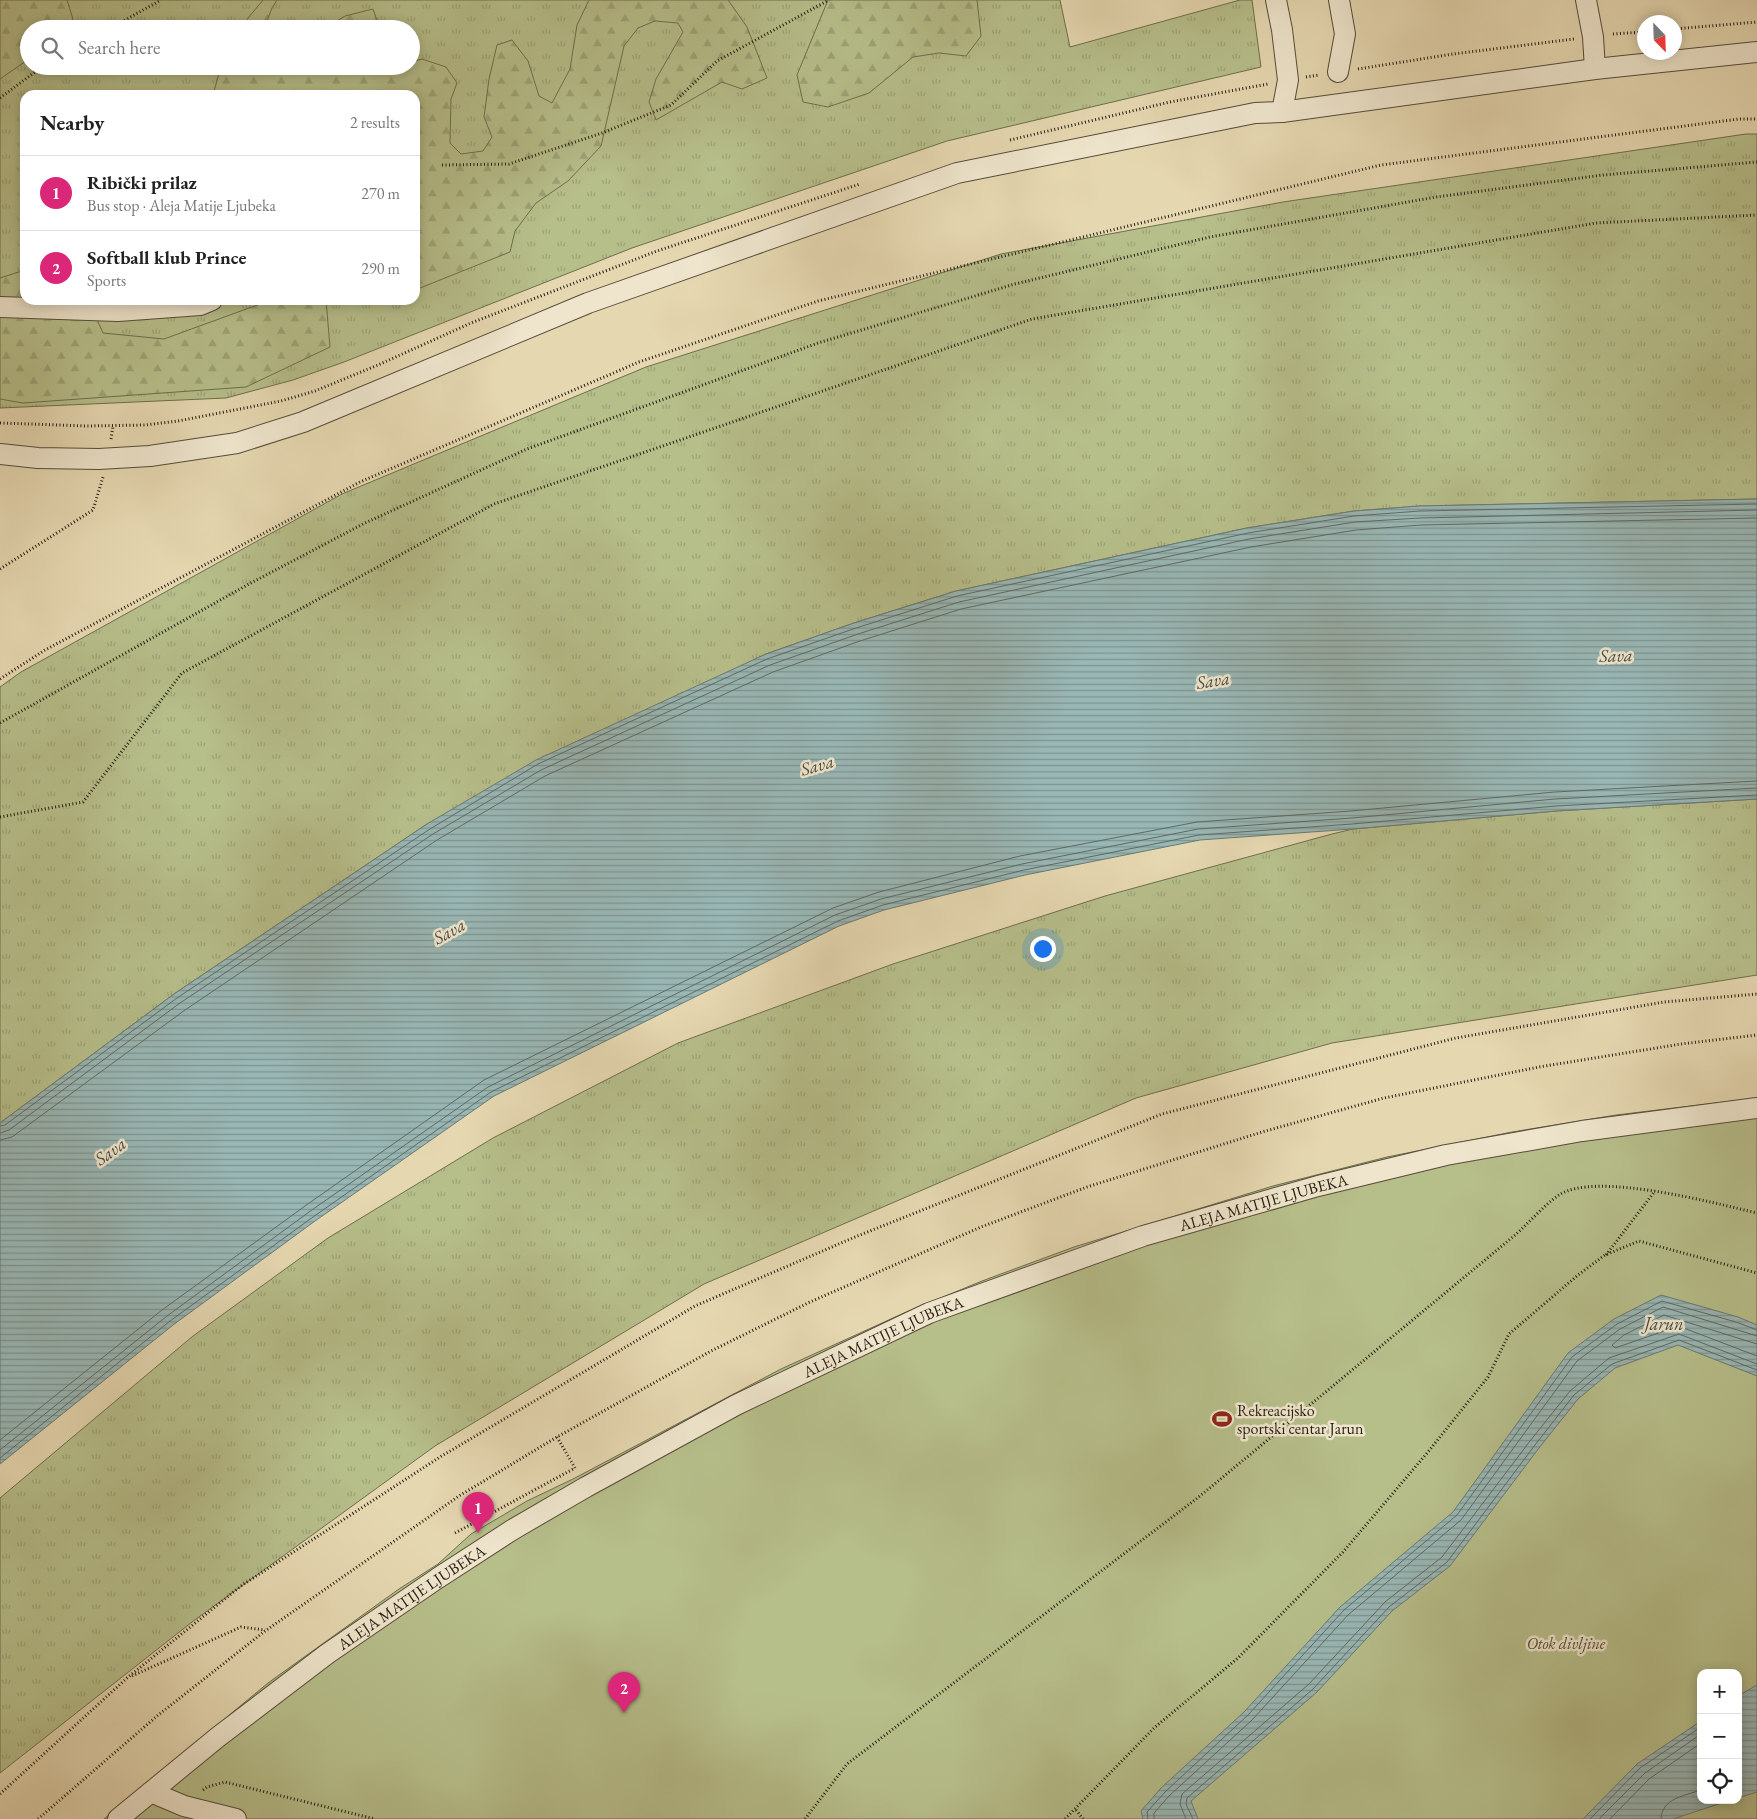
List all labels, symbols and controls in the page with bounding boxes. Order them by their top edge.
north arrow [1637,15,1682,60]
search box [20,20,420,75]
icon: search [38,34,66,62]
text: Search here [78,35,160,60]
text: Nearby [40,109,104,136]
text: 2 results [350,112,400,133]
text: Ribički prilaz [87,170,197,195]
text: 1 [52,183,60,204]
text: 270 m [361,183,400,204]
text: Bus stop · Aleja Matije Ljubeka [87,195,276,216]
text: Softball klub Prince [87,245,246,270]
text: 2 [52,258,60,279]
text: 290 m [361,258,400,279]
text: Sports [87,270,126,291]
water label: Sava [1598,643,1633,667]
water label: Sava [1194,666,1231,694]
water label: Sava [797,749,836,781]
water label: Sava [428,913,469,950]
your location [1030,936,1056,962]
water label: Sava [89,1132,130,1171]
street label: ALEJA MATIJE LJUBEKA [1176,1168,1351,1236]
street label: ALEJA MATIJE LJUBEKA [799,1291,967,1382]
water label: Jarun [1641,1312,1683,1335]
place label: Rekreacijsko sportski centar Jarun [1237,1400,1364,1439]
sports icon: Rekreacijsko sportski centar Jarun [1211,1408,1233,1430]
pin: 1 [462,1492,494,1533]
street label: ALEJA MATIJE LJUBEKA [332,1539,490,1655]
park label: Otok divljine [1527,1633,1606,1654]
map controls [1697,1669,1742,1804]
button: + [1697,1669,1742,1714]
pin: 2 [608,1672,640,1713]
button: − [1697,1714,1742,1759]
button: locate [1697,1759,1742,1804]

